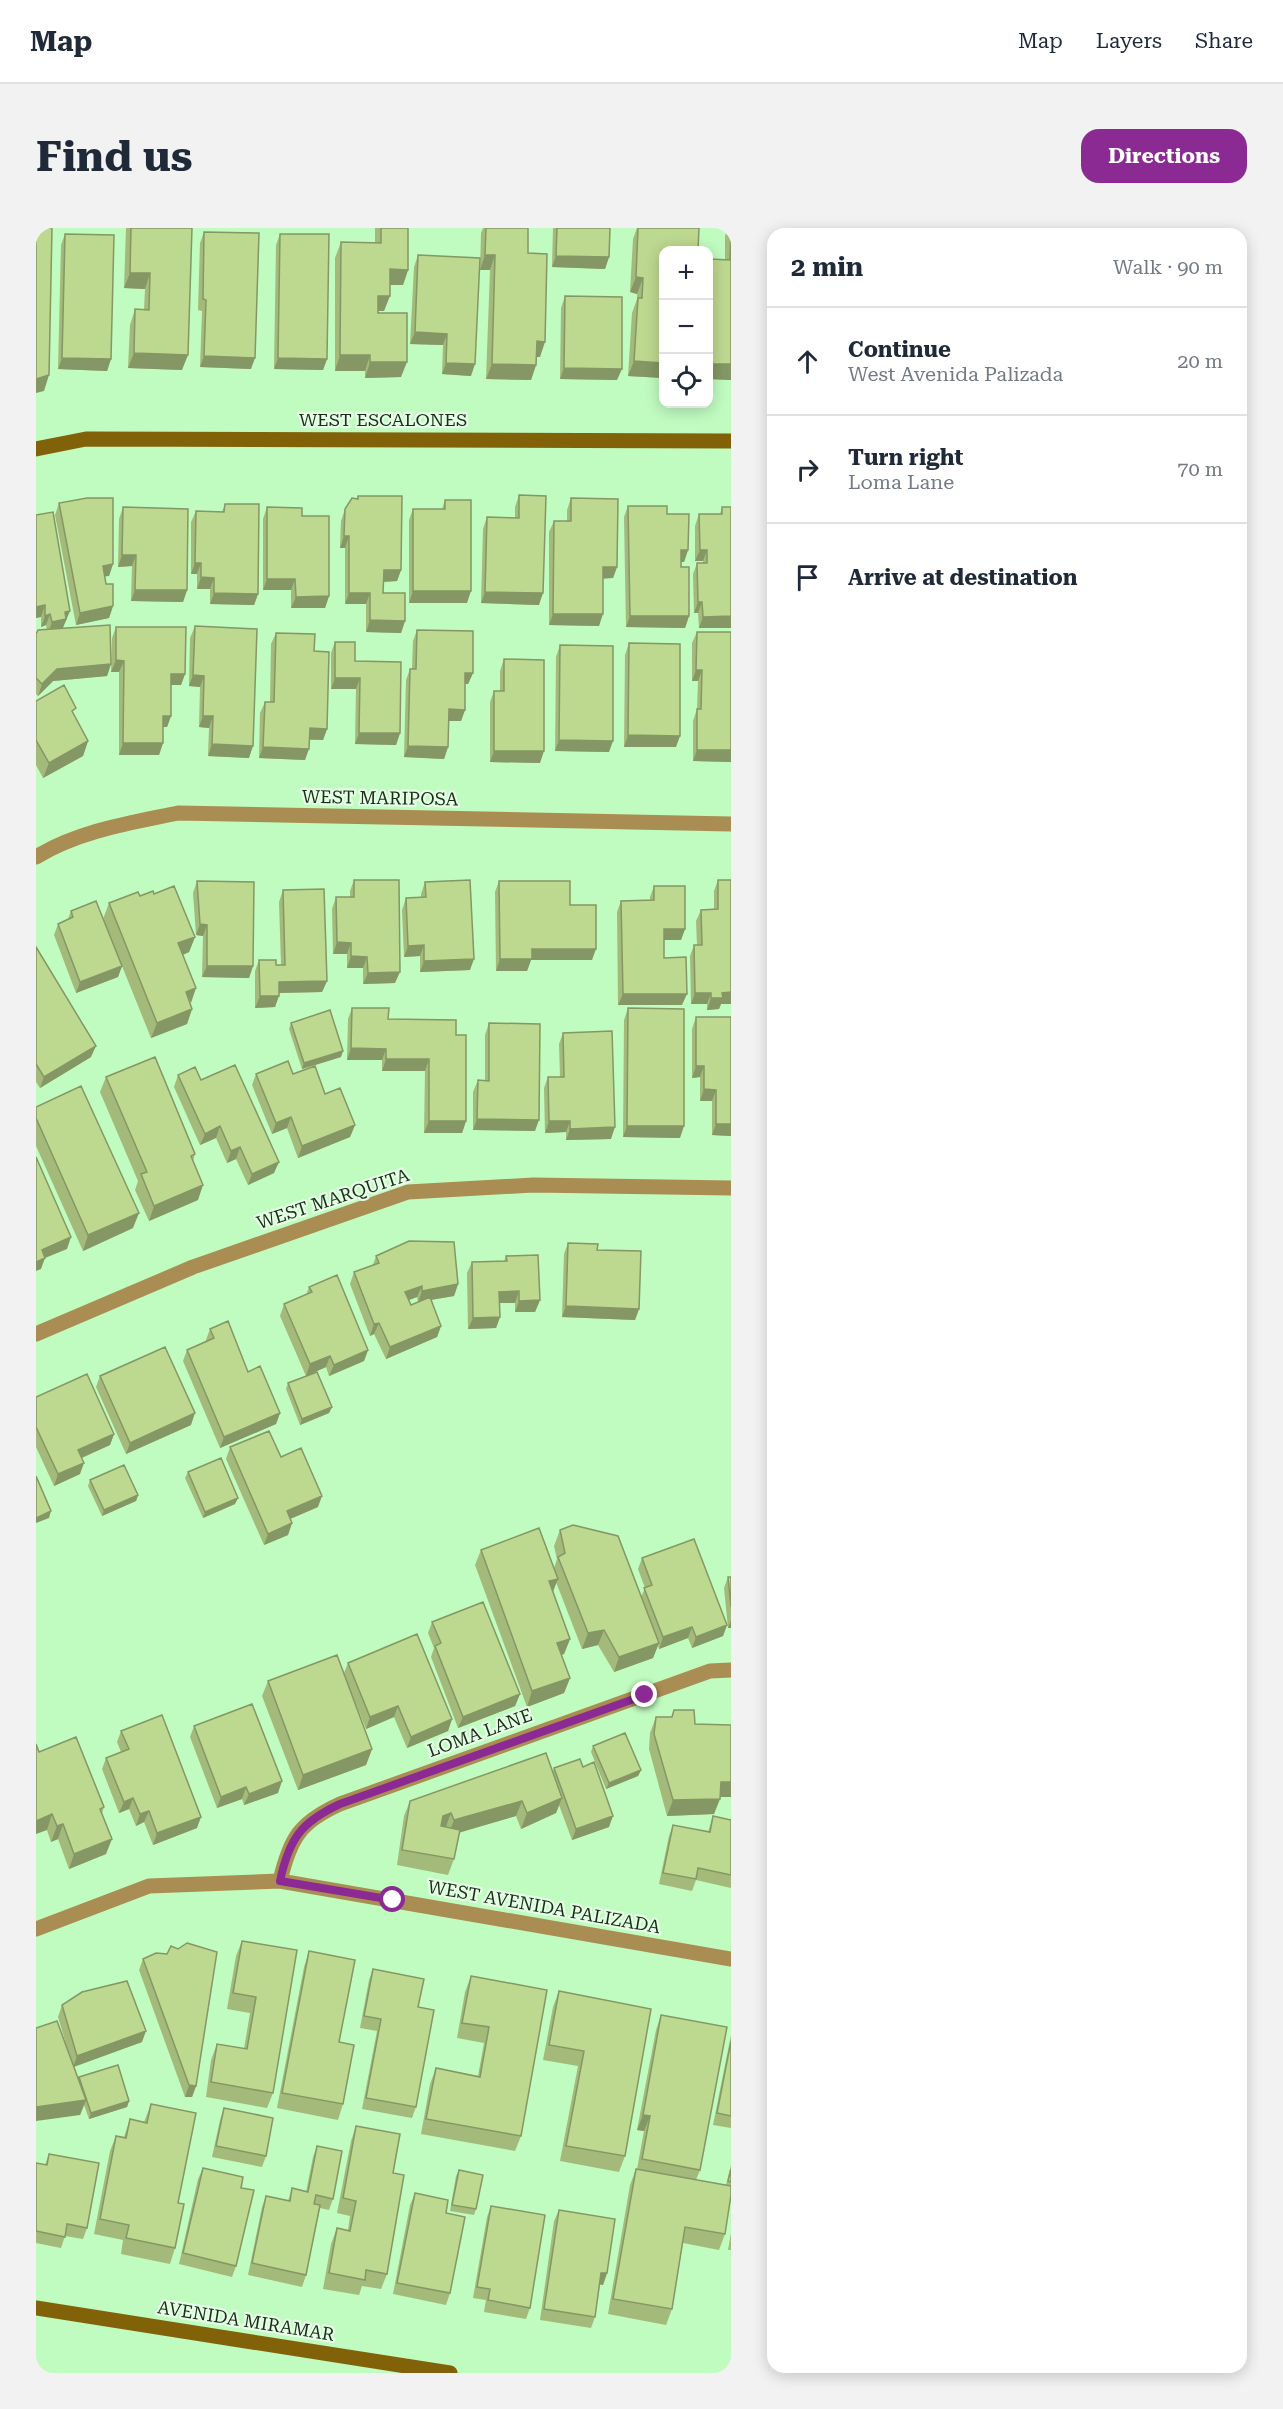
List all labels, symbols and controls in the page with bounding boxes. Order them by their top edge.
text: Map [30,25,92,58]
text: Map [1018,29,1063,53]
text: Layers [1096,29,1162,53]
text: Share [1195,29,1253,53]
button: Directions [1081,129,1247,183]
text: Find us [36,132,193,181]
map controls [659,246,713,408]
button: + [659,246,713,300]
text: 2 min [791,252,863,282]
text: Walk · 90 m [1113,255,1223,279]
button: − [659,300,713,354]
text: Continue [848,337,951,362]
icon: ahead [791,345,824,378]
text: 20 m [1177,349,1223,373]
button: locate [659,354,713,408]
text: West Avenida Palizada [848,362,1063,386]
street label: WEST ESCALONES [299,409,467,430]
text: Turn right [848,445,963,470]
icon: right [791,453,824,486]
text: 70 m [1177,457,1223,481]
text: Loma Lane [848,470,954,494]
icon: arrive [791,561,824,594]
text: Arrive at destination [848,565,1077,590]
street label: WEST MARIPOSA [302,786,459,809]
street label: WEST MARQUITA [254,1164,412,1233]
route end [631,1681,657,1707]
street label: LOMA LANE [425,1704,535,1761]
street label: WEST AVENIDA PALIZADA [426,1876,663,1937]
route start [379,1886,405,1912]
street label: AVENIDA MIRAMAR [156,2296,337,2345]

